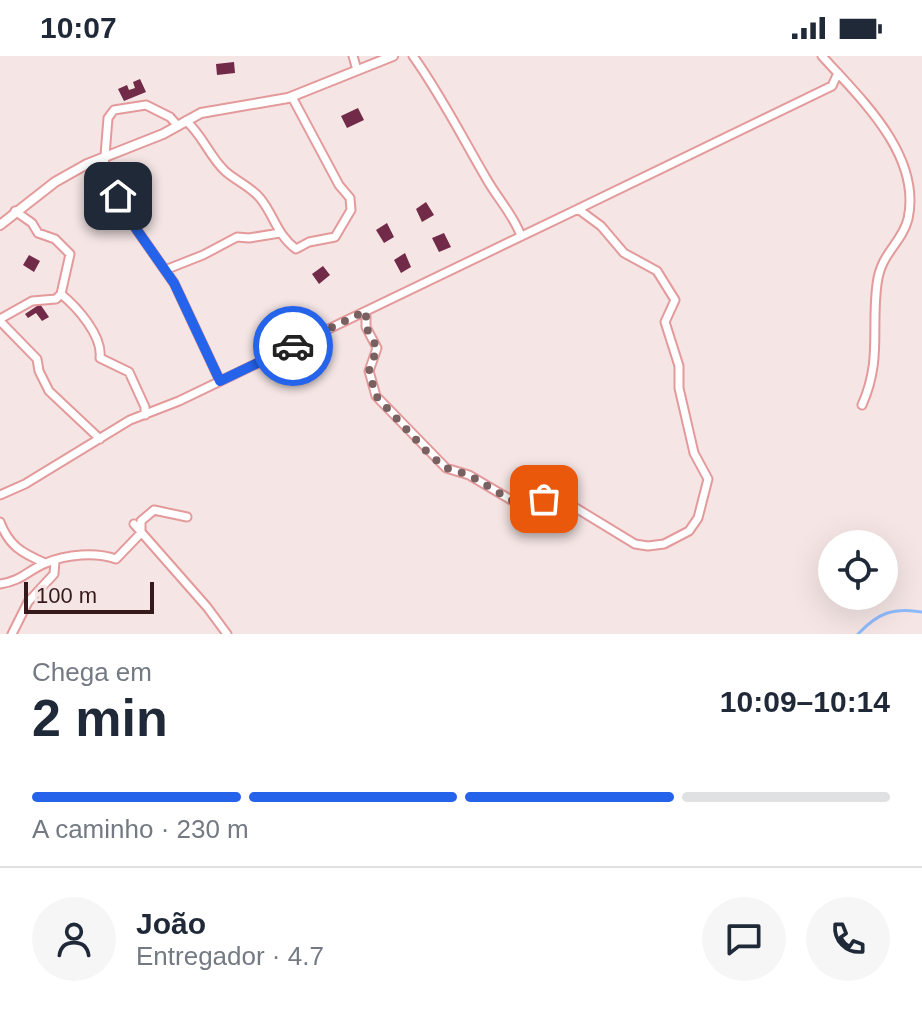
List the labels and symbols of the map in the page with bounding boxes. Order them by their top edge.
pin [84,162,152,230]
courier [253,306,333,386]
pin [510,465,578,533]
scale bar [24,578,154,614]

